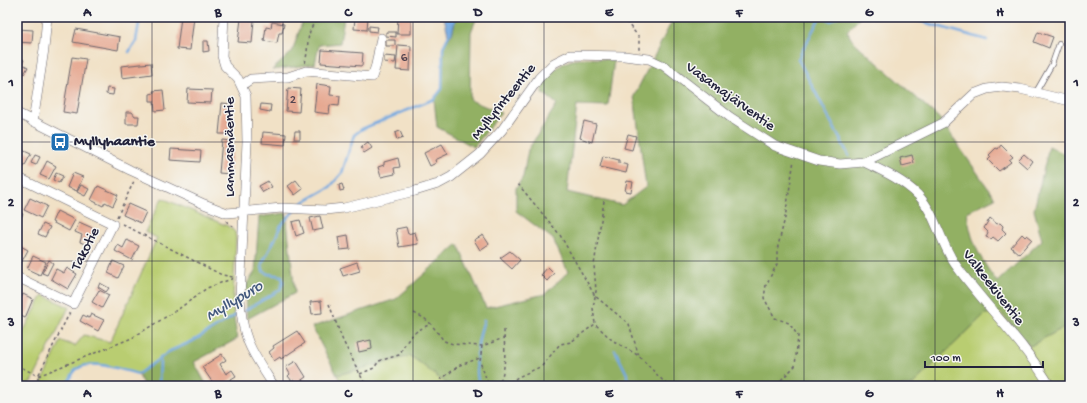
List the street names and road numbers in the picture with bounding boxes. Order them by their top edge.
street label: Vasamajärventie [681,58,778,136]
street label: Myllyrinteentie [468,60,541,144]
street label: Lammasmäentie [221,97,239,197]
street label: Takotie [67,224,105,274]
street label: Valkeekiventie [957,246,1028,329]

